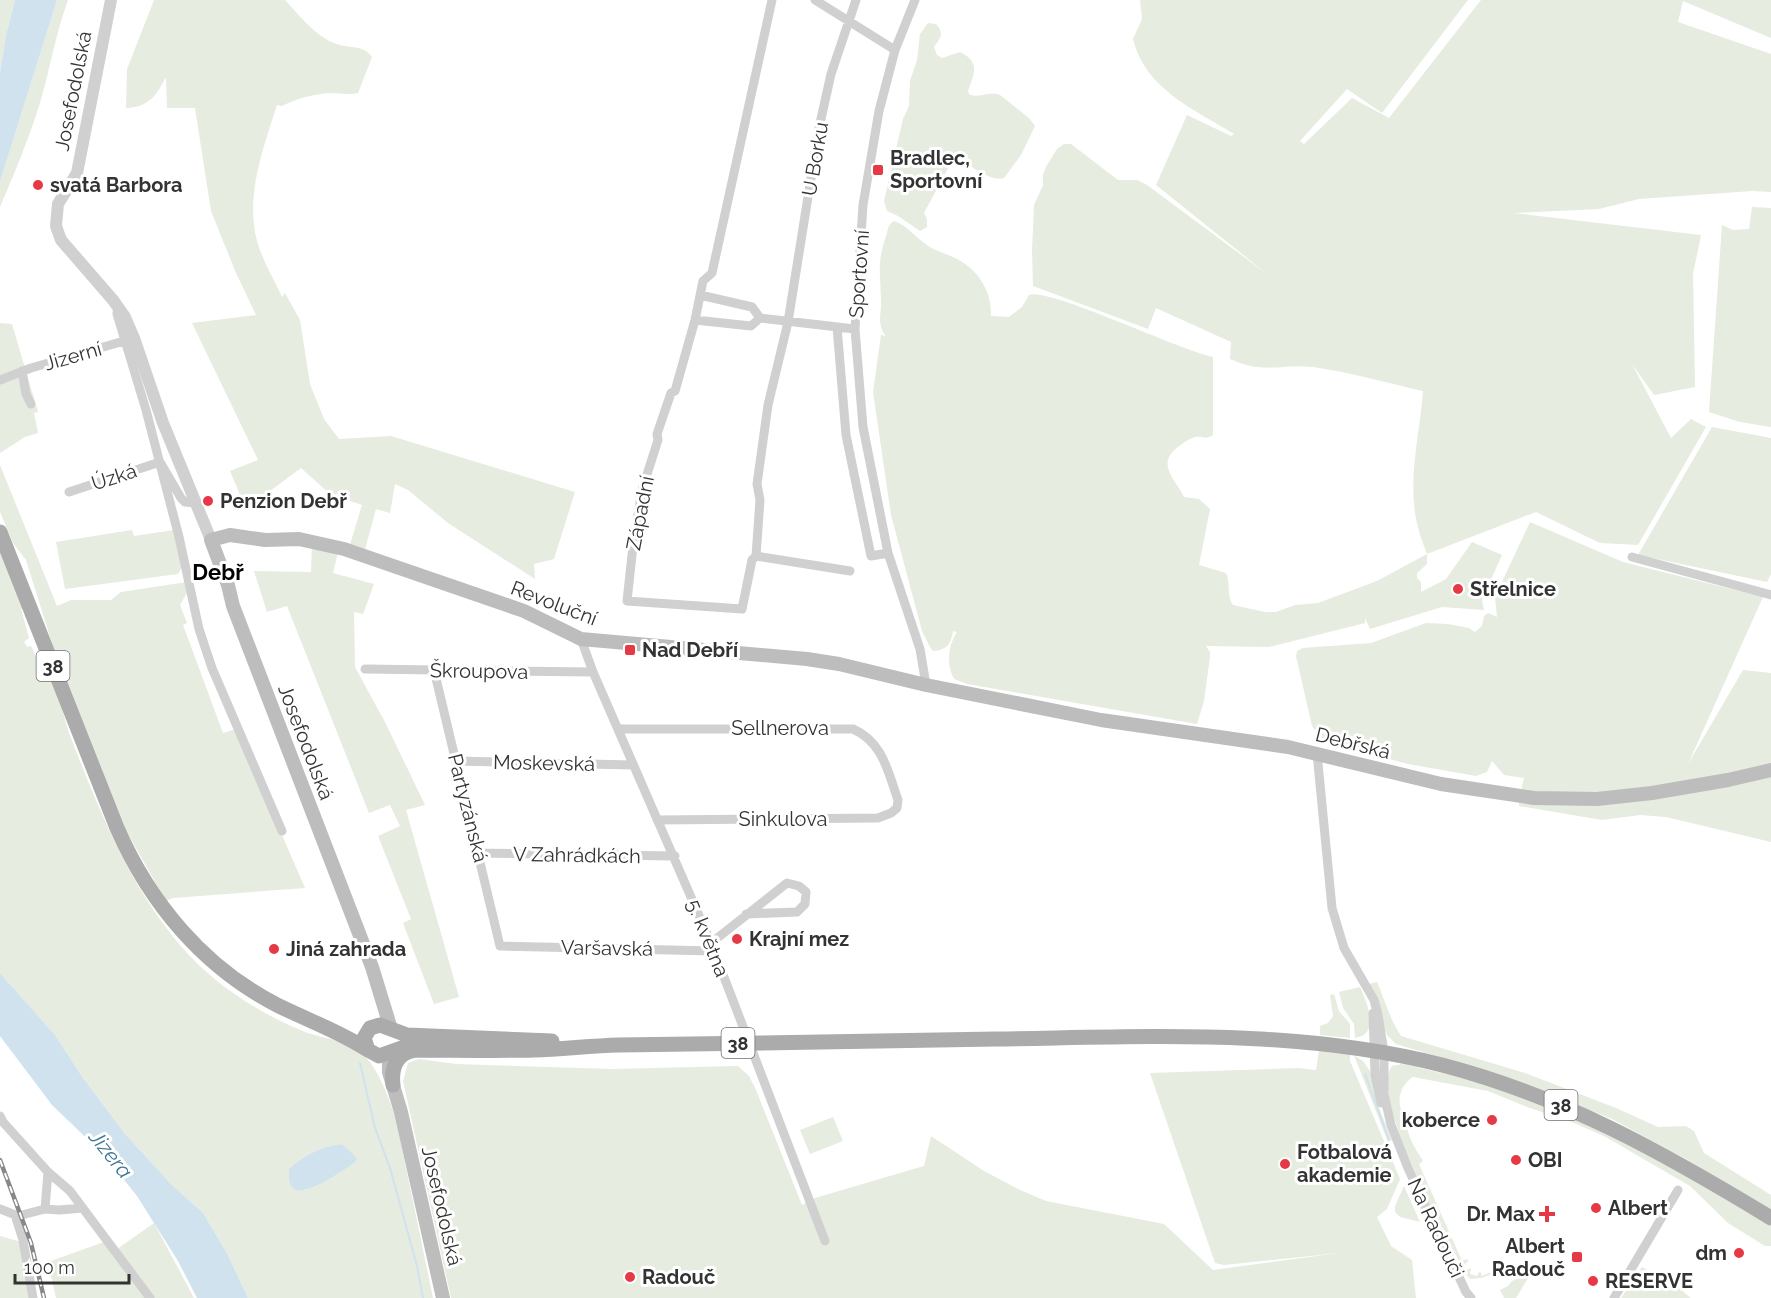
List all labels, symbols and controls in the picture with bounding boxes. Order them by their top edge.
street label: Josefodolská [50,29,96,153]
street label: U Borku [797,120,833,198]
place label: Bradlec, Sportovní [890,146,983,193]
marker: Bradlec, Sportovní [871,163,885,177]
place label: svatá Barbora [50,173,182,197]
marker: svatá Barbora [31,178,45,192]
street label: Sportovní [844,229,874,319]
street label: Jizerní [42,336,105,376]
street label: Úzká [88,458,140,496]
street label: Západní [621,473,659,552]
place label: Penzion Debř [220,489,347,513]
marker: Penzion Debř [201,494,215,508]
district label: Debř [192,559,244,585]
street label: Revoluční [507,576,601,631]
place label: Střelnice [1470,577,1556,601]
marker: Střelnice [1451,582,1465,596]
place label: Nad Debří [642,638,739,662]
marker: Nad Debří [623,643,637,657]
road number: 38 [36,651,70,681]
street label: Škroupova [430,657,528,684]
street label: Josefodolská [273,681,339,803]
street label: Sellnerova [731,716,829,740]
street label: Debřská [1313,722,1393,764]
street label: Moskevská [493,750,595,776]
street label: Partyzánská [443,751,493,865]
street label: Sinkulova [739,807,827,831]
street label: V Zahrádkách [513,842,641,868]
street label: 5. května [682,896,734,980]
place label: Krajní mez [749,927,849,951]
marker: Krajní mez [730,932,744,946]
street label: Varšavská [561,935,653,961]
place label: Jiná zahrada [286,937,406,961]
marker: Jiná zahrada [267,942,281,956]
road number: 38 [722,1028,754,1058]
road number: 38 [1544,1090,1578,1120]
place label: koberce [1402,1108,1480,1132]
marker: koberce [1485,1113,1499,1127]
water label: Jizera [83,1124,138,1183]
place label: Fotbalová akademie [1297,1140,1392,1187]
street label: Josefodolská [417,1144,467,1268]
place label: OBI [1528,1148,1562,1172]
marker: OBI [1509,1153,1523,1167]
marker: Fotbalová akademie [1278,1157,1292,1171]
street label: Na Radouči [1403,1175,1469,1281]
place label: Albert [1608,1196,1668,1220]
marker: Albert [1589,1201,1603,1215]
place label: Dr. Max [1466,1202,1535,1226]
marker: Dr. Max [1540,1207,1554,1221]
place label: Albert Radouč [1492,1234,1565,1281]
place label: dm [1695,1241,1727,1265]
marker: dm [1732,1246,1746,1260]
scale bar [15,1247,129,1285]
marker: Albert Radouč [1570,1250,1584,1264]
text: 100 m [24,1257,75,1278]
place label: Radouč [642,1265,715,1289]
place label: RESERVE [1605,1269,1693,1293]
marker: Radouč [623,1270,637,1284]
marker: RESERVE [1586,1274,1600,1288]

